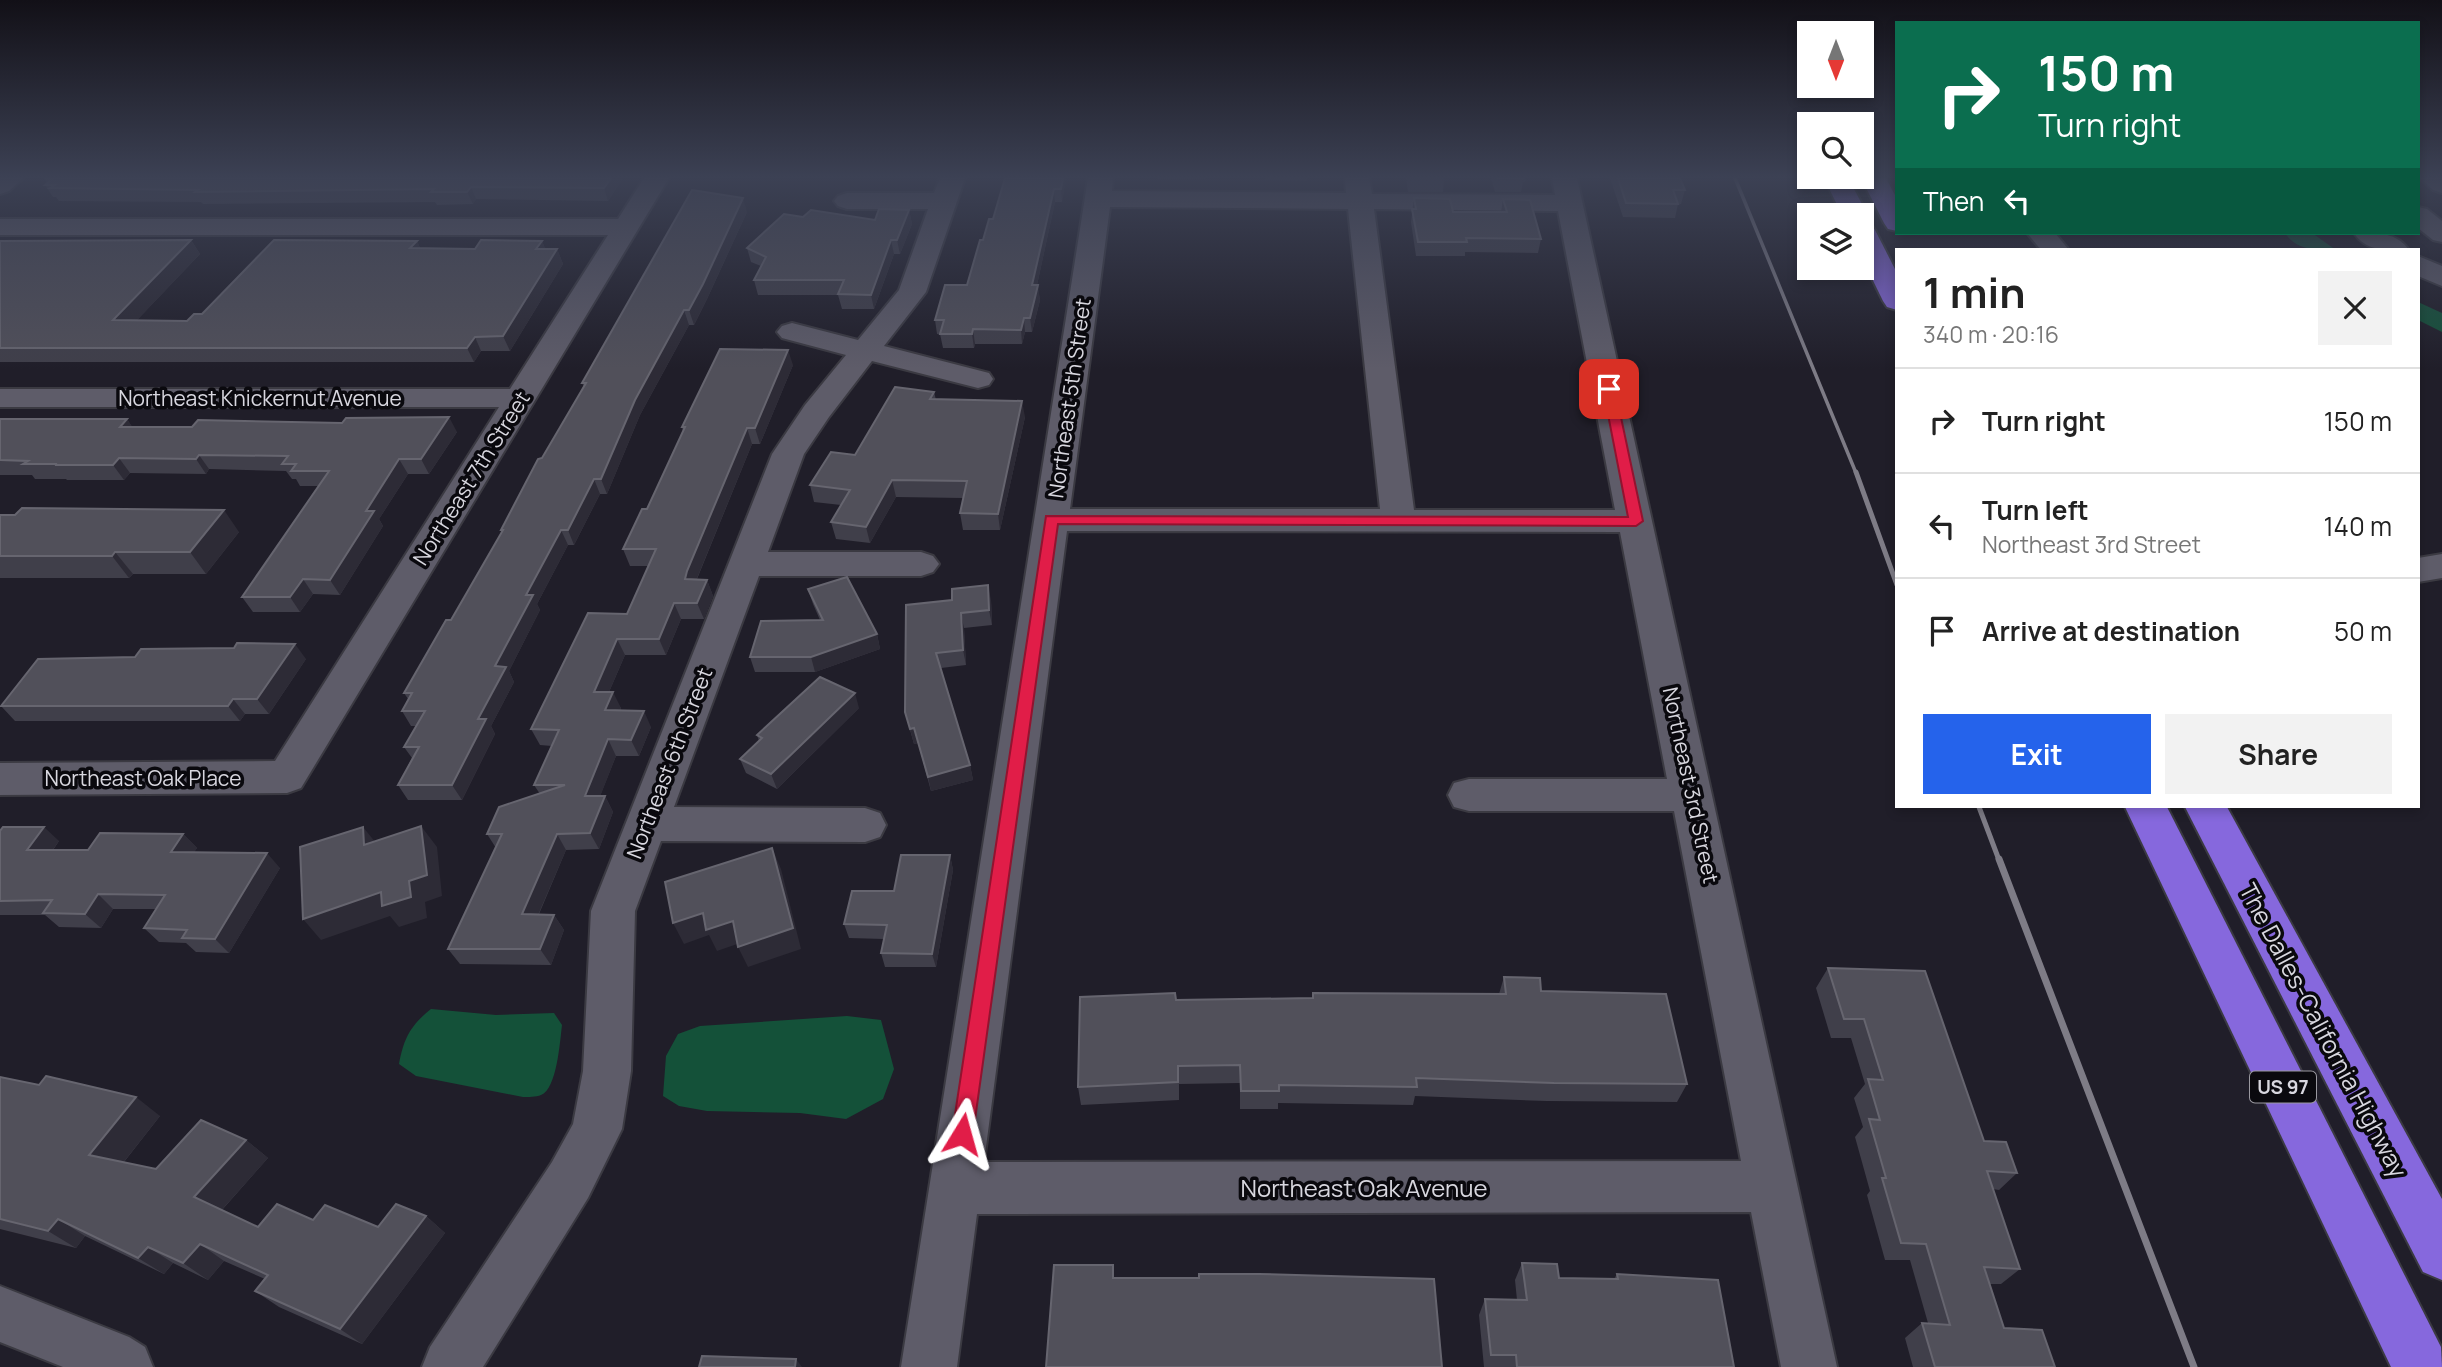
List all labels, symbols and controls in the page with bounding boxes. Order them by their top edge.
north arrow [1797,21,1874,98]
map controls [1797,21,1874,280]
text: 150 m [2038,39,2174,106]
icon: right [1923,49,2014,140]
text: Turn right [2038,103,2181,147]
button: search [1797,112,1874,189]
icon: left [1998,182,2036,220]
text: Then [1923,183,1984,219]
button: layers [1797,203,1874,280]
text: 1 min [1923,263,2026,321]
button: close [2318,271,2392,345]
street label: Northeast 5th Street [1041,296,1097,500]
text: 340 m · 20:16 [1923,318,2059,350]
pin [1579,359,1639,419]
icon: arrive [1590,370,1628,408]
street label: Northeast Knickernut Avenue [118,384,402,412]
street label: Northeast 7th Street [406,386,536,570]
icon: right [1923,402,1961,440]
text: Turn right [1982,403,2106,439]
text: 150 m [2324,403,2392,439]
text: Turn left [1982,492,2089,528]
icon: left [1923,507,1961,545]
text: 140 m [2323,508,2392,544]
text: Northeast 3rd Street [1982,528,2201,560]
icon: arrive [1923,612,1961,650]
text: Arrive at destination [1982,613,2240,649]
text: 50 m [2334,613,2392,649]
street label: Northeast 6th Street [620,663,718,863]
street label: Northeast 3rd Street [1657,684,1725,886]
button: Exit [1923,714,2151,794]
button: Share [2165,714,2392,794]
street label: Northeast Oak Place [45,764,241,792]
street label: The Dalles-California Highway [2232,877,2416,1183]
road number: US 97 [2250,1072,2316,1102]
position arrow [925,1097,999,1171]
street label: Northeast Oak Avenue [1241,1171,1487,1204]

